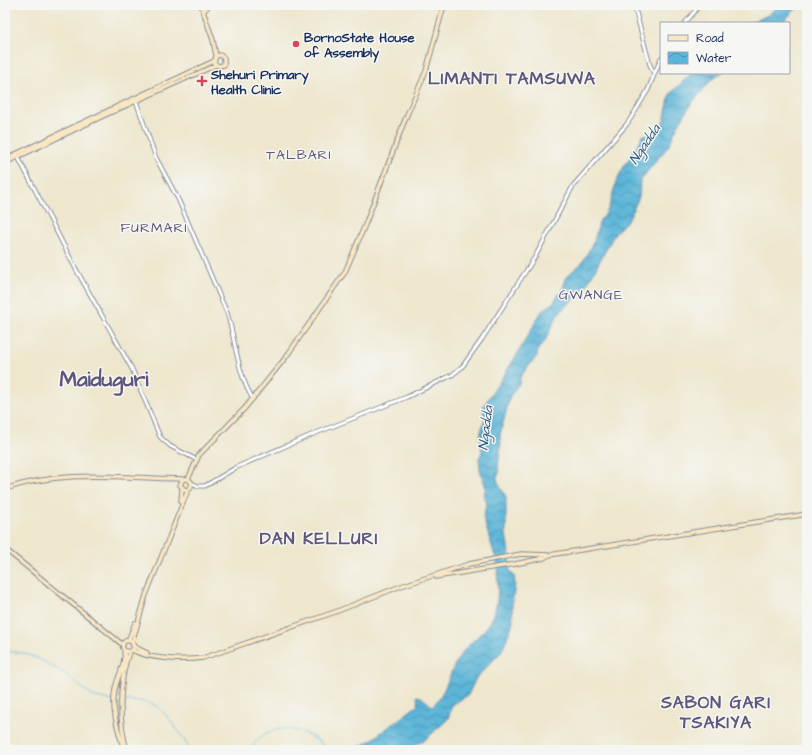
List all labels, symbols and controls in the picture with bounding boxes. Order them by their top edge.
legend [660,22,790,74]
place label: BornoState House of Assembly [304,29,415,63]
text: Road [696,30,724,47]
marker: BornoState House of Assembly [291,39,301,49]
text: Water [696,50,732,67]
place label: Shehuri Primary Health Clinic [210,66,310,99]
district label: LIMANTI TAMSUWA [428,67,596,91]
marker: Shehuri Primary Health Clinic [196,75,208,87]
water label: Ngadda [624,120,666,169]
district label: TALBARI [266,145,332,165]
district label: FURMARI [120,218,188,238]
district label: GWANGE [559,285,623,305]
district label: Maiduguri [60,365,149,396]
water label: Ngadda [473,404,499,451]
district label: DAN KELLURI [260,527,378,551]
district label: SABON GARI TSAKIYA [660,691,771,735]

